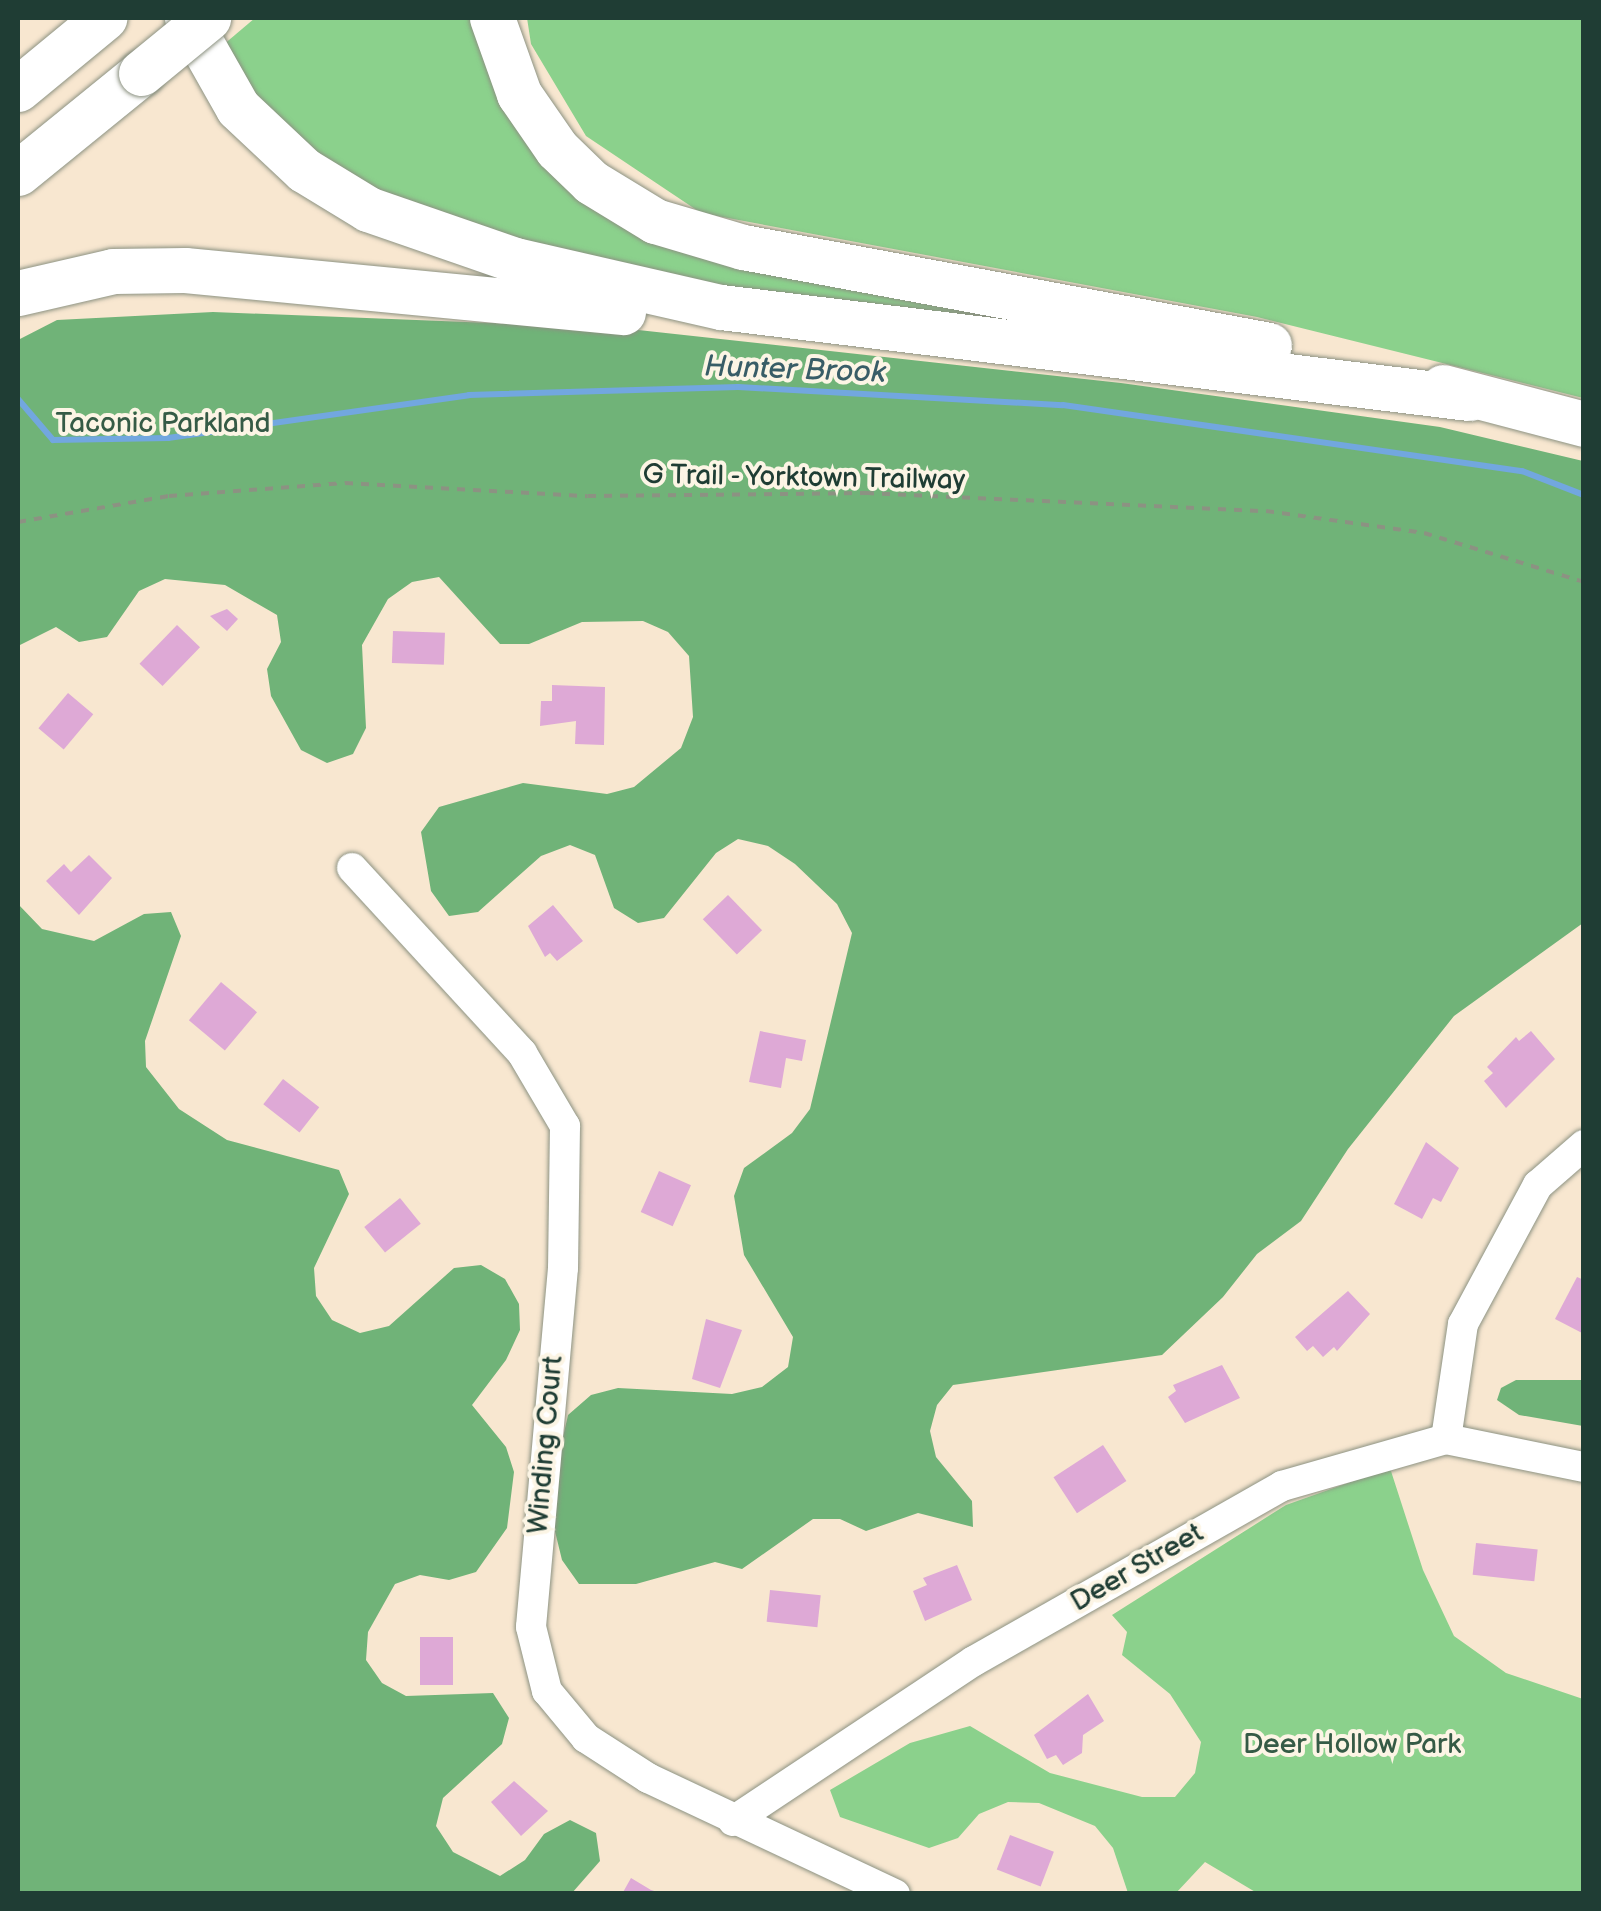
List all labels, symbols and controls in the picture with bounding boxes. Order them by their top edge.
water label: Hunter Brook [704,349,886,391]
park label: Taconic Parkland [55,407,271,441]
street label: G Trail - Yorktown Trailway [640,458,968,498]
street label: Winding Court [521,1354,571,1536]
street label: Deer Street [1065,1517,1209,1619]
park label: Deer Hollow Park [1243,1728,1461,1762]

